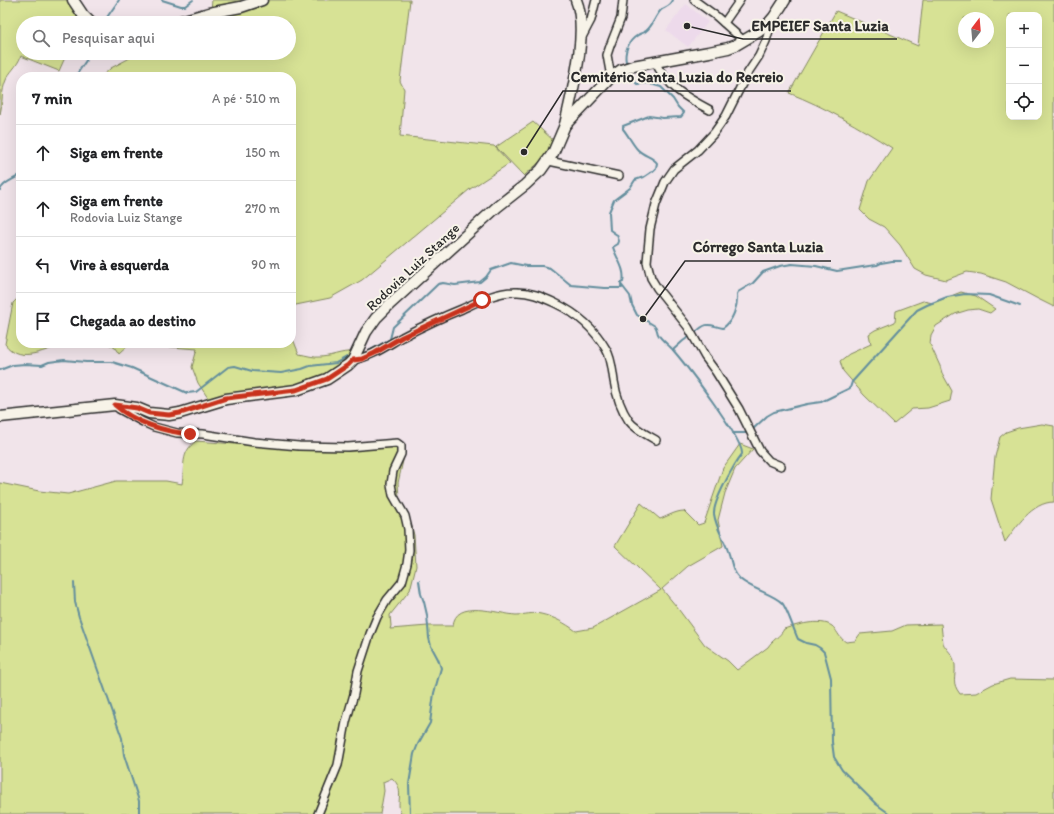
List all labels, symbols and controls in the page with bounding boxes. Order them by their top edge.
callout: EMPEIEF Santa Luzia [743,12,897,39]
north arrow [958,12,994,48]
map controls [1006,12,1042,120]
button: + [1006,12,1042,48]
search box [16,16,296,60]
text: EMPEIEF Santa Luzia [751,17,889,35]
icon: search [30,27,52,49]
text: Pesquisar aqui [62,29,155,47]
button: − [1006,48,1042,84]
callout: Cemitério Santa Luzia do Recreio [563,64,791,91]
text: Cemitério Santa Luzia do Recreio [571,68,784,86]
button: locate [1006,84,1042,120]
text: 7 min [32,88,72,108]
text: A pé · 510 m [212,91,280,106]
icon: ahead [32,142,54,164]
text: Siga em frente [70,144,163,162]
text: 150 m [245,145,280,160]
text: Siga em frente [70,192,163,210]
icon: ahead [32,198,54,220]
text: 270 m [245,201,280,216]
text: Rodovia Luiz Stange [70,210,182,225]
street label: Rodovia Luiz Stange [363,219,463,314]
callout: Córrego Santa Luzia [685,234,831,261]
text: Córrego Santa Luzia [693,238,823,257]
icon: left [32,254,54,276]
text: Vire à esquerda [70,256,169,274]
text: 90 m [251,257,280,272]
route start [473,291,491,309]
icon: arrive [32,310,54,332]
text: Chegada ao destino [70,312,196,330]
route end [181,425,199,443]

